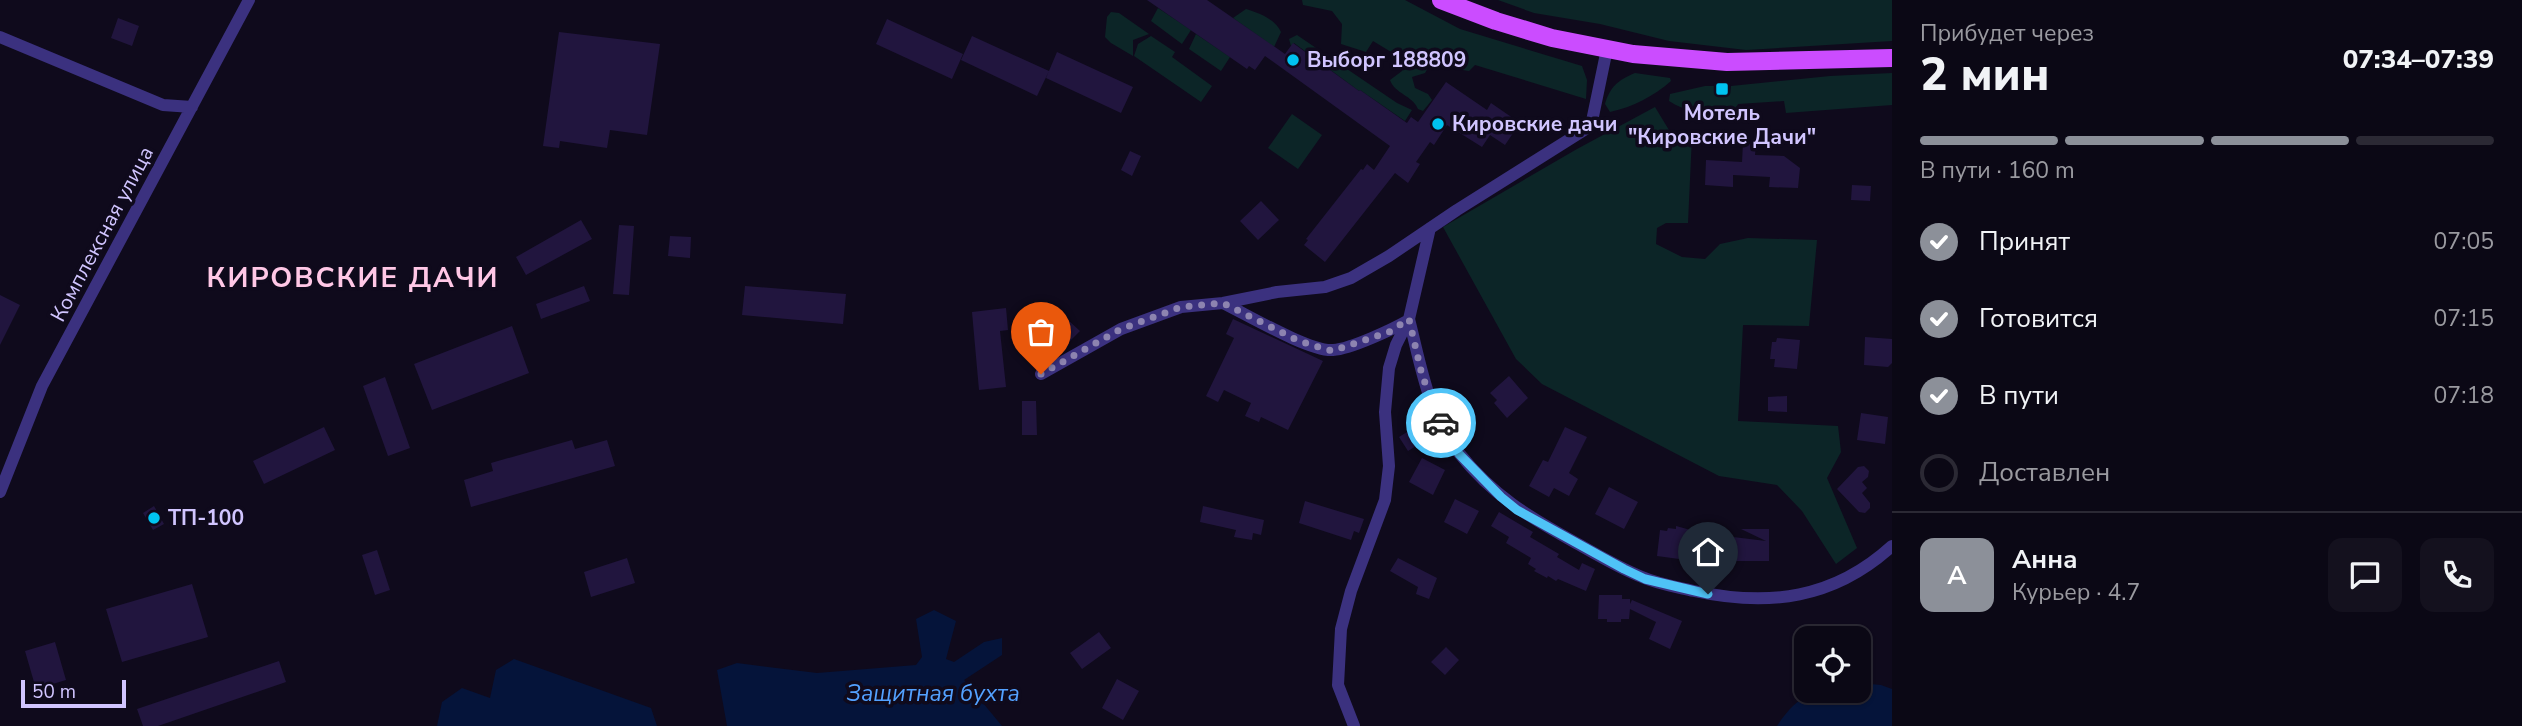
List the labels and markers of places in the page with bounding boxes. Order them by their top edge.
place label: Выборг 188809 [1307,46,1466,74]
marker: Выборг 188809 [1285,52,1301,68]
marker: Мотель "Кировские Дачи" [1714,81,1730,97]
place label: Мотель "Кировские Дачи" [1628,99,1816,151]
place label: Кировские дачи [1452,110,1618,138]
marker: Кировские дачи [1430,116,1446,132]
pin [1011,302,1071,374]
place label: ТП-100 [168,504,244,532]
marker: ТП-100 [146,510,162,526]
pin [1678,522,1738,594]

